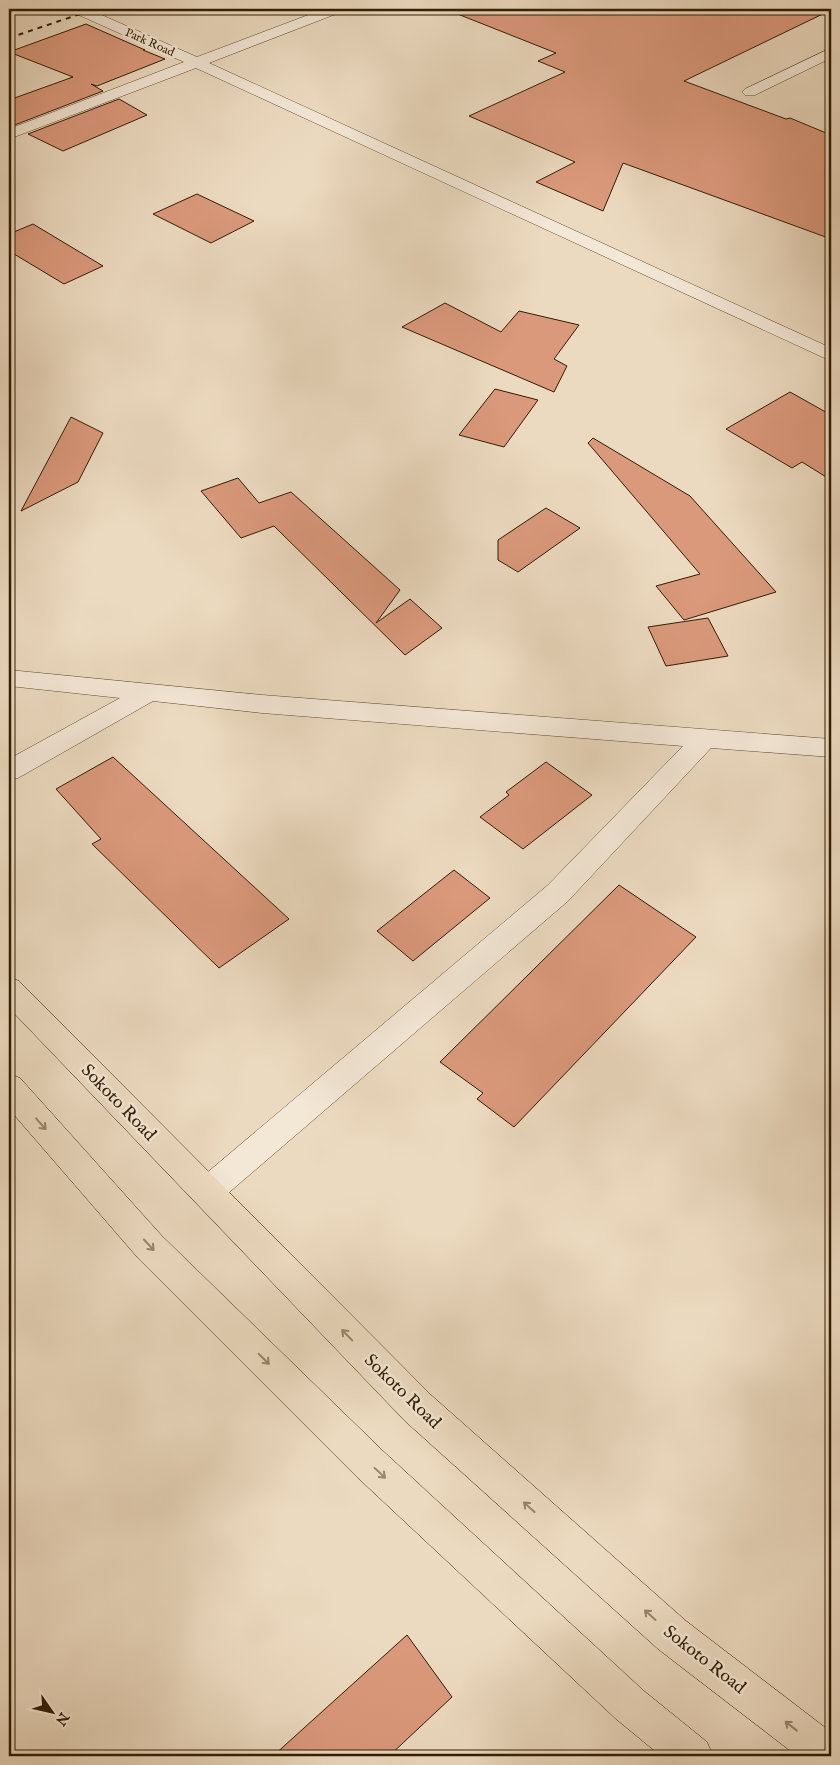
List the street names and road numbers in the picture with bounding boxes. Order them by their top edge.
street label: Park Road [123,25,177,60]
street label: Sokoto Road [75,1060,161,1147]
street label: Sokoto Road [359,1350,446,1435]
street label: Sokoto Road [658,1621,750,1700]

